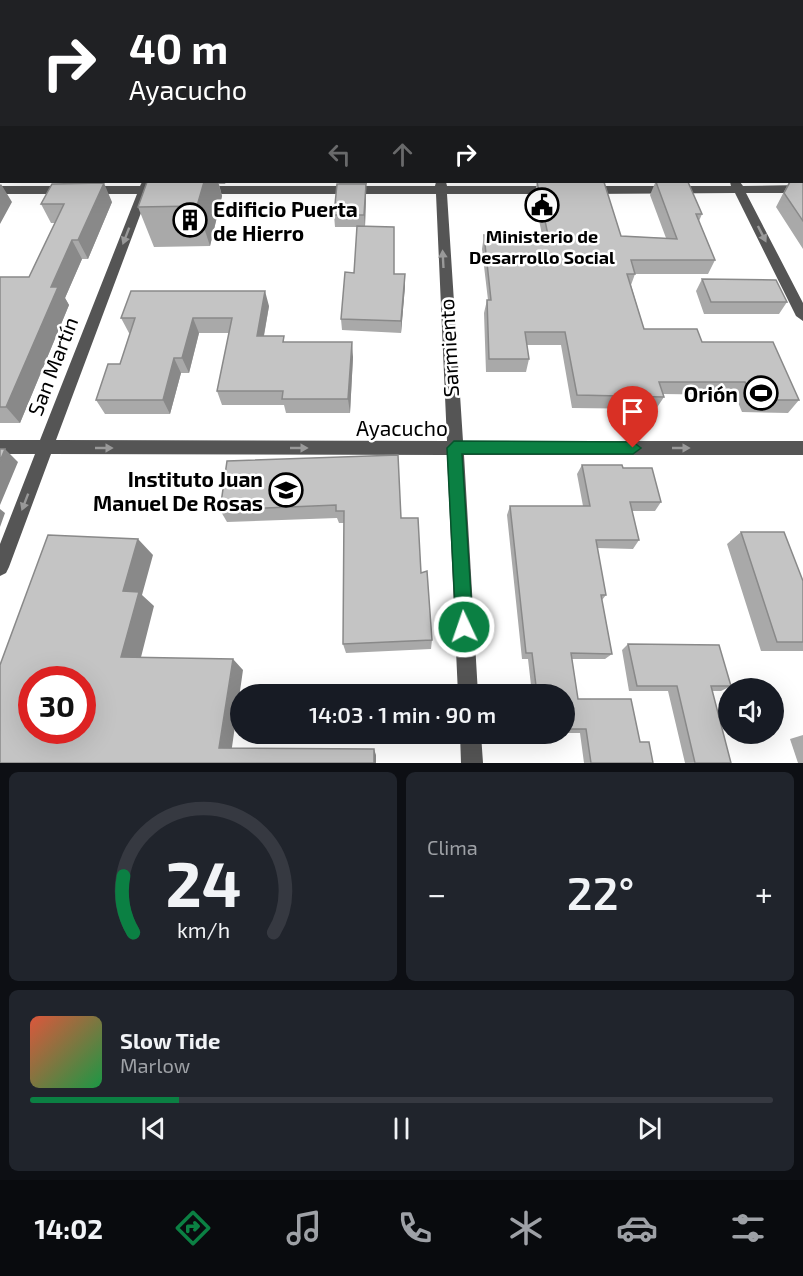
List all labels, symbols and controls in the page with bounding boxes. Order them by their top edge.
text: 40 m [129,22,228,72]
icon: right [30,24,108,102]
text: Ayacucho [129,73,247,105]
icon: left [323,138,356,171]
icon: ahead [386,138,419,171]
icon: right [449,138,482,171]
public building icon: Ministerio de Desarrollo Social [524,187,560,223]
place label: Edificio Puerta de Hierro [213,196,358,245]
building icon: Edificio Puerta de Hierro [172,202,208,238]
place label: Ministerio de Desarrollo Social [469,225,615,268]
one-way arrow [757,225,766,242]
one-way arrow [120,227,130,245]
one-way arrow [439,249,448,268]
street label: Sarmiento [433,298,463,398]
street label: San Martín [22,313,82,419]
sports icon: Orión [743,375,779,411]
place label: Orión [684,381,738,406]
pin [607,386,658,448]
icon: arrive [616,395,649,428]
street label: Ayacucho [356,415,448,440]
one-way arrow [94,443,113,452]
one-way arrow [289,443,308,453]
one-way arrow [671,443,690,453]
place label: Instituto Juan Manuel De Rosas [93,466,263,515]
school or university icon: Instituto Juan Manuel De Rosas [268,472,304,508]
one-way arrow [19,493,29,511]
position arrow [432,595,496,659]
speed limit sign: 30 [18,666,96,744]
map controls [718,678,784,744]
button: sound [718,678,784,744]
text: 14:03 · 1 min · 90 m [309,701,496,727]
text: Clima [427,835,478,859]
text: 24 [165,845,241,920]
text: 22° [567,865,634,919]
text: − [427,873,446,913]
text: + [755,873,773,913]
text: km/h [176,918,230,943]
text: Slow Tide [120,1027,220,1053]
text: Marlow [120,1053,190,1077]
icon: previous [137,1112,170,1145]
icon: pause [385,1112,418,1145]
icon: next [633,1112,666,1145]
icon: directions [172,1207,214,1249]
icon: music [283,1207,325,1249]
icon: phone [394,1207,436,1249]
icon: climate [505,1207,547,1249]
icon: car [616,1207,658,1249]
icon: filters [727,1207,769,1249]
text: 14:02 [34,1212,103,1244]

